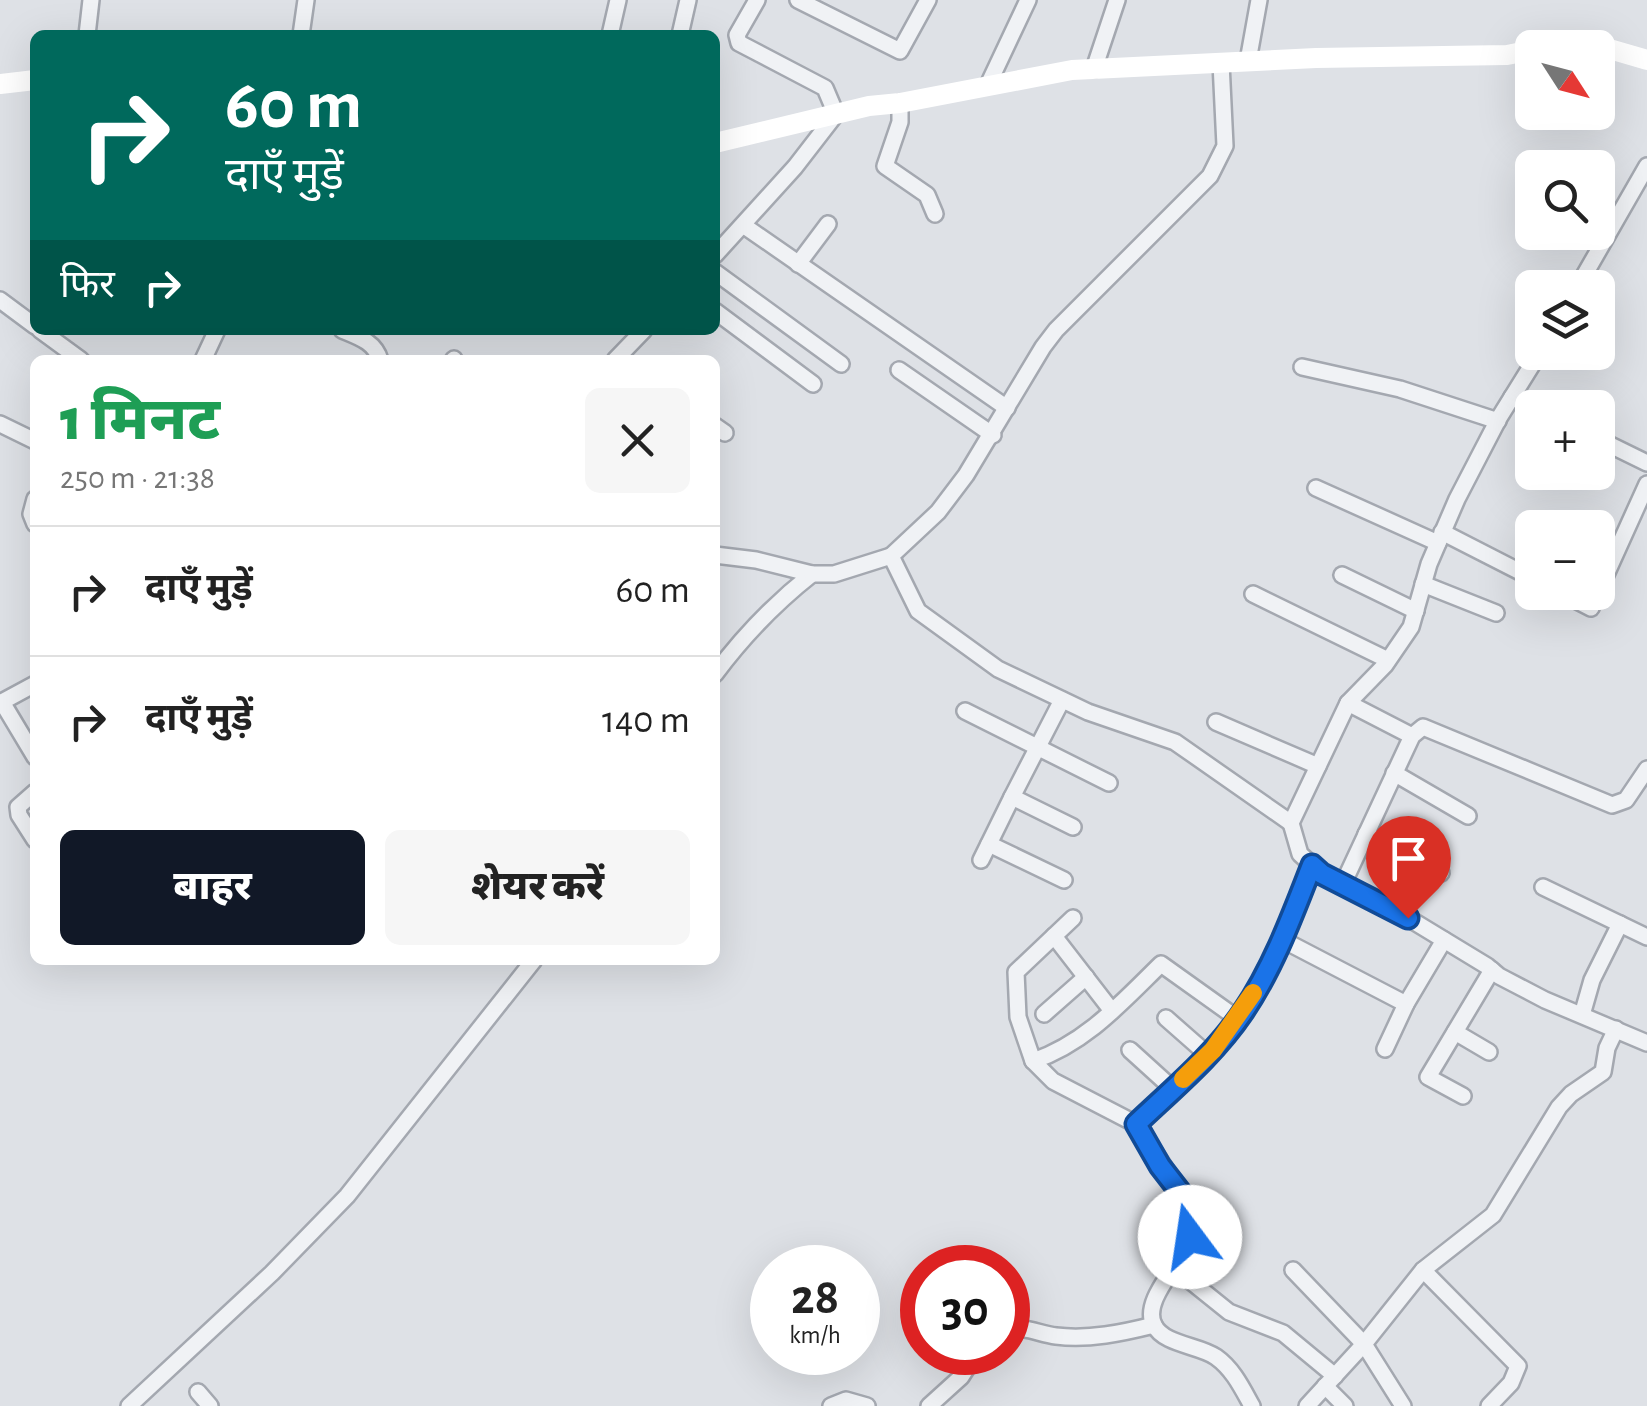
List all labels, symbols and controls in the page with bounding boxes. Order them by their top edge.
north arrow [1515,30,1615,130]
map controls [1515,30,1615,610]
icon: right [60,70,190,200]
text: 60 m [225,71,362,141]
button: search [1515,150,1615,250]
text: दाएँ मुड़ें [225,153,344,198]
icon: right [135,260,190,315]
text: फिर [60,267,115,305]
button: layers [1515,270,1615,370]
button: close [585,388,690,493]
button: + [1515,390,1615,490]
text: 1 मिनट [60,391,220,451]
text: 250 m · 21:38 [60,462,215,494]
button: − [1515,510,1615,610]
icon: right [60,564,115,619]
text: दाएँ मुड़ें [145,570,253,608]
text: 60 m [615,572,690,610]
icon: right [60,694,115,749]
text: दाएँ मुड़ें [145,700,253,738]
text: 140 m [602,702,690,740]
pin [1366,816,1451,919]
button: बाहर [60,830,365,945]
button: शेयर करें [385,830,690,945]
icon: arrive [1381,831,1436,886]
position arrow [1138,1185,1242,1289]
speed limit sign: 30 [900,1245,1030,1375]
text: 28 [791,1273,839,1323]
text: km/h [789,1323,841,1348]

